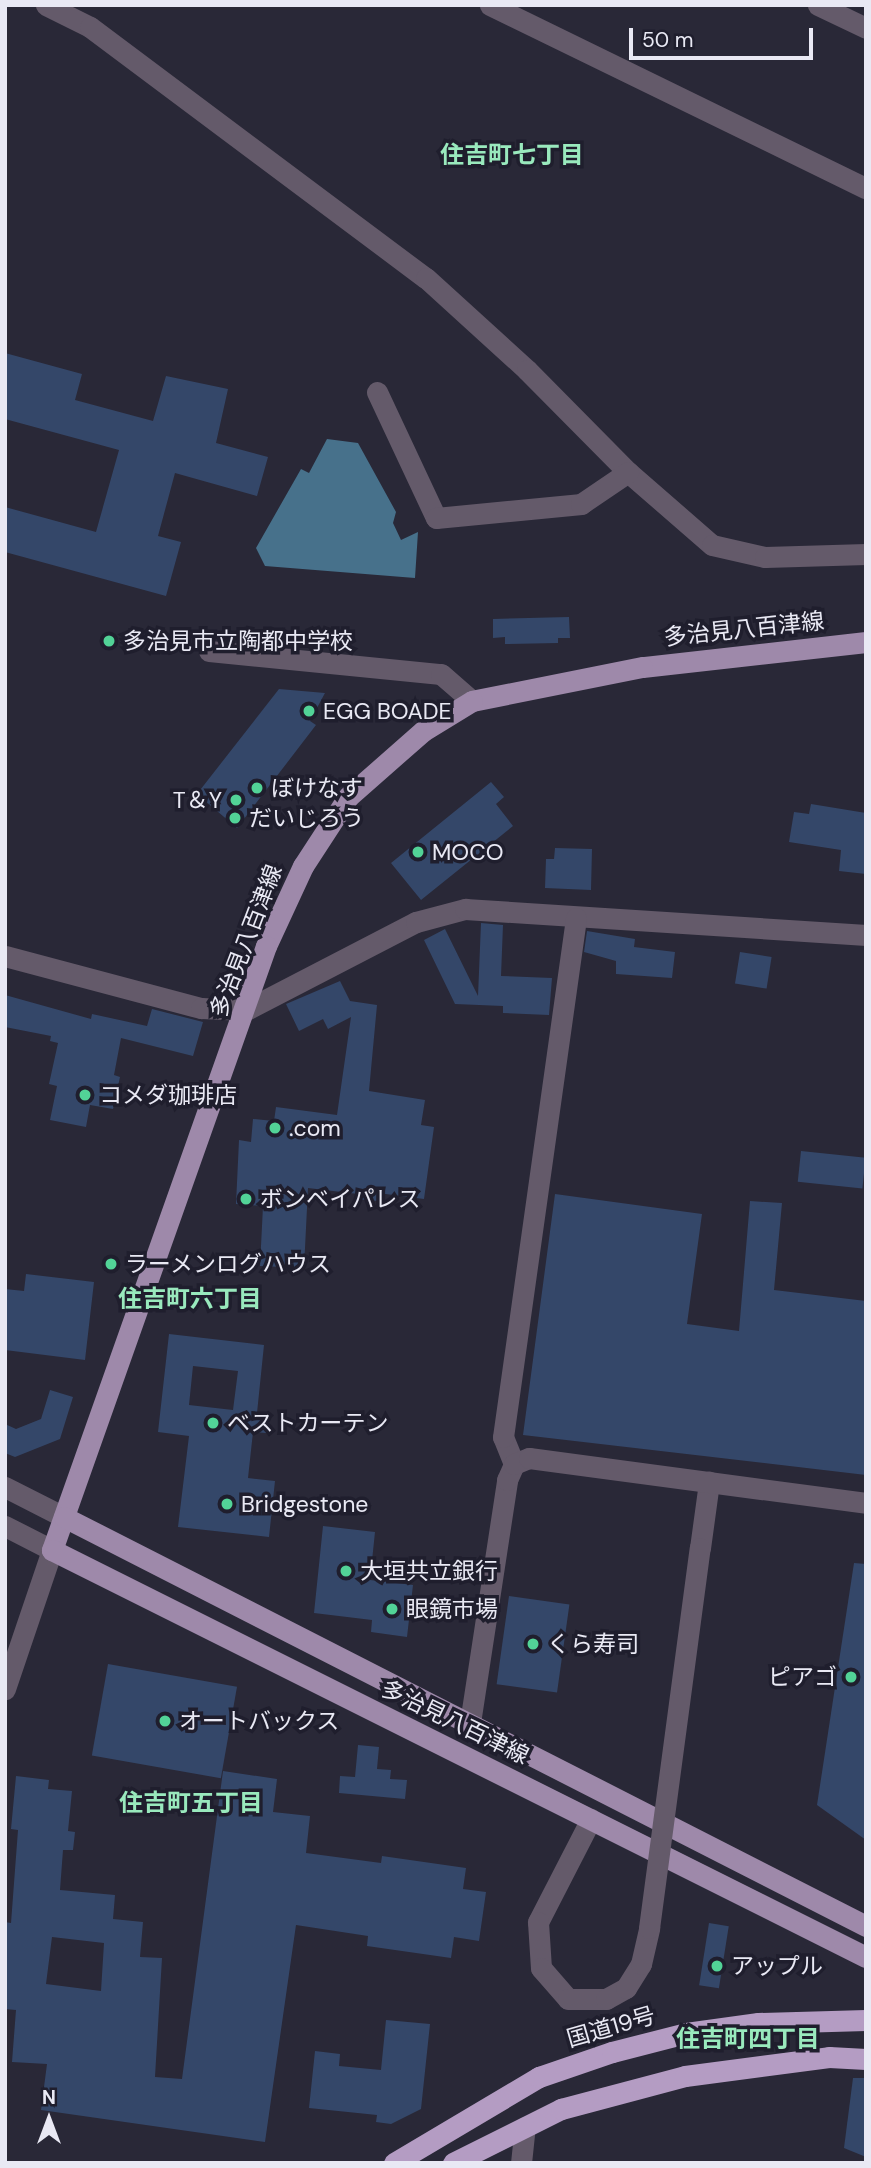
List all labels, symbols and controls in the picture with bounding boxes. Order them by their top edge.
scale bar [633,14,817,58]
text: 50 m [642,26,693,54]
district label: 住吉町七丁目 [440,141,584,169]
street label: 多治見八百津線 [662,607,826,651]
place label: 多治見市立陶都中学校 [123,627,353,655]
marker: 多治見市立陶都中学校 [101,633,117,649]
place label: EGG BOADE [323,697,452,725]
marker: EGG BOADE [301,703,317,719]
place label: ぼけなす [271,774,363,802]
marker: ぼけなす [249,780,265,796]
place label: T＆Y [173,786,222,814]
marker: T＆Y [228,792,244,808]
place label: だいじろう [249,804,364,832]
marker: だいじろう [227,810,243,826]
place label: MOCO [432,838,503,866]
marker: MOCO [410,844,426,860]
street label: 多治見八百津線 [204,861,288,1021]
place label: コメダ珈琲店 [99,1081,237,1109]
marker: コメダ珈琲店 [77,1087,93,1103]
place label: .com [289,1114,341,1142]
marker: .com [267,1120,283,1136]
place label: ボンベイパレス [260,1185,421,1213]
marker: ボンベイパレス [238,1191,254,1207]
place label: ラーメンログハウス [125,1250,332,1278]
marker: ラーメンログハウス [103,1256,119,1272]
district label: 住吉町六丁目 [118,1285,262,1313]
place label: ベストカーテン [227,1409,388,1437]
marker: ベストカーテン [205,1415,221,1431]
place label: Bridgestone [241,1490,368,1518]
marker: Bridgestone [219,1496,235,1512]
place label: 大垣共立銀行 [360,1557,498,1585]
marker: 大垣共立銀行 [338,1563,354,1579]
place label: 眼鏡市場 [406,1595,498,1623]
marker: 眼鏡市場 [384,1601,400,1617]
place label: くら寿司 [547,1630,639,1658]
marker: くら寿司 [525,1636,541,1652]
place label: ピアゴ [768,1663,837,1691]
marker: ピアゴ [843,1669,859,1685]
street label: 多治見八百津線 [377,1674,533,1770]
place label: オートバックス [179,1707,340,1735]
marker: オートバックス [157,1713,173,1729]
district label: 住吉町五丁目 [119,1789,263,1817]
place label: アップル [731,1952,823,1980]
marker: アップル [709,1958,725,1974]
street label: 国道19号 [564,2001,658,2053]
district label: 住吉町四丁目 [676,2025,820,2053]
north arrow [14,2084,84,2154]
text: N [42,2085,56,2110]

